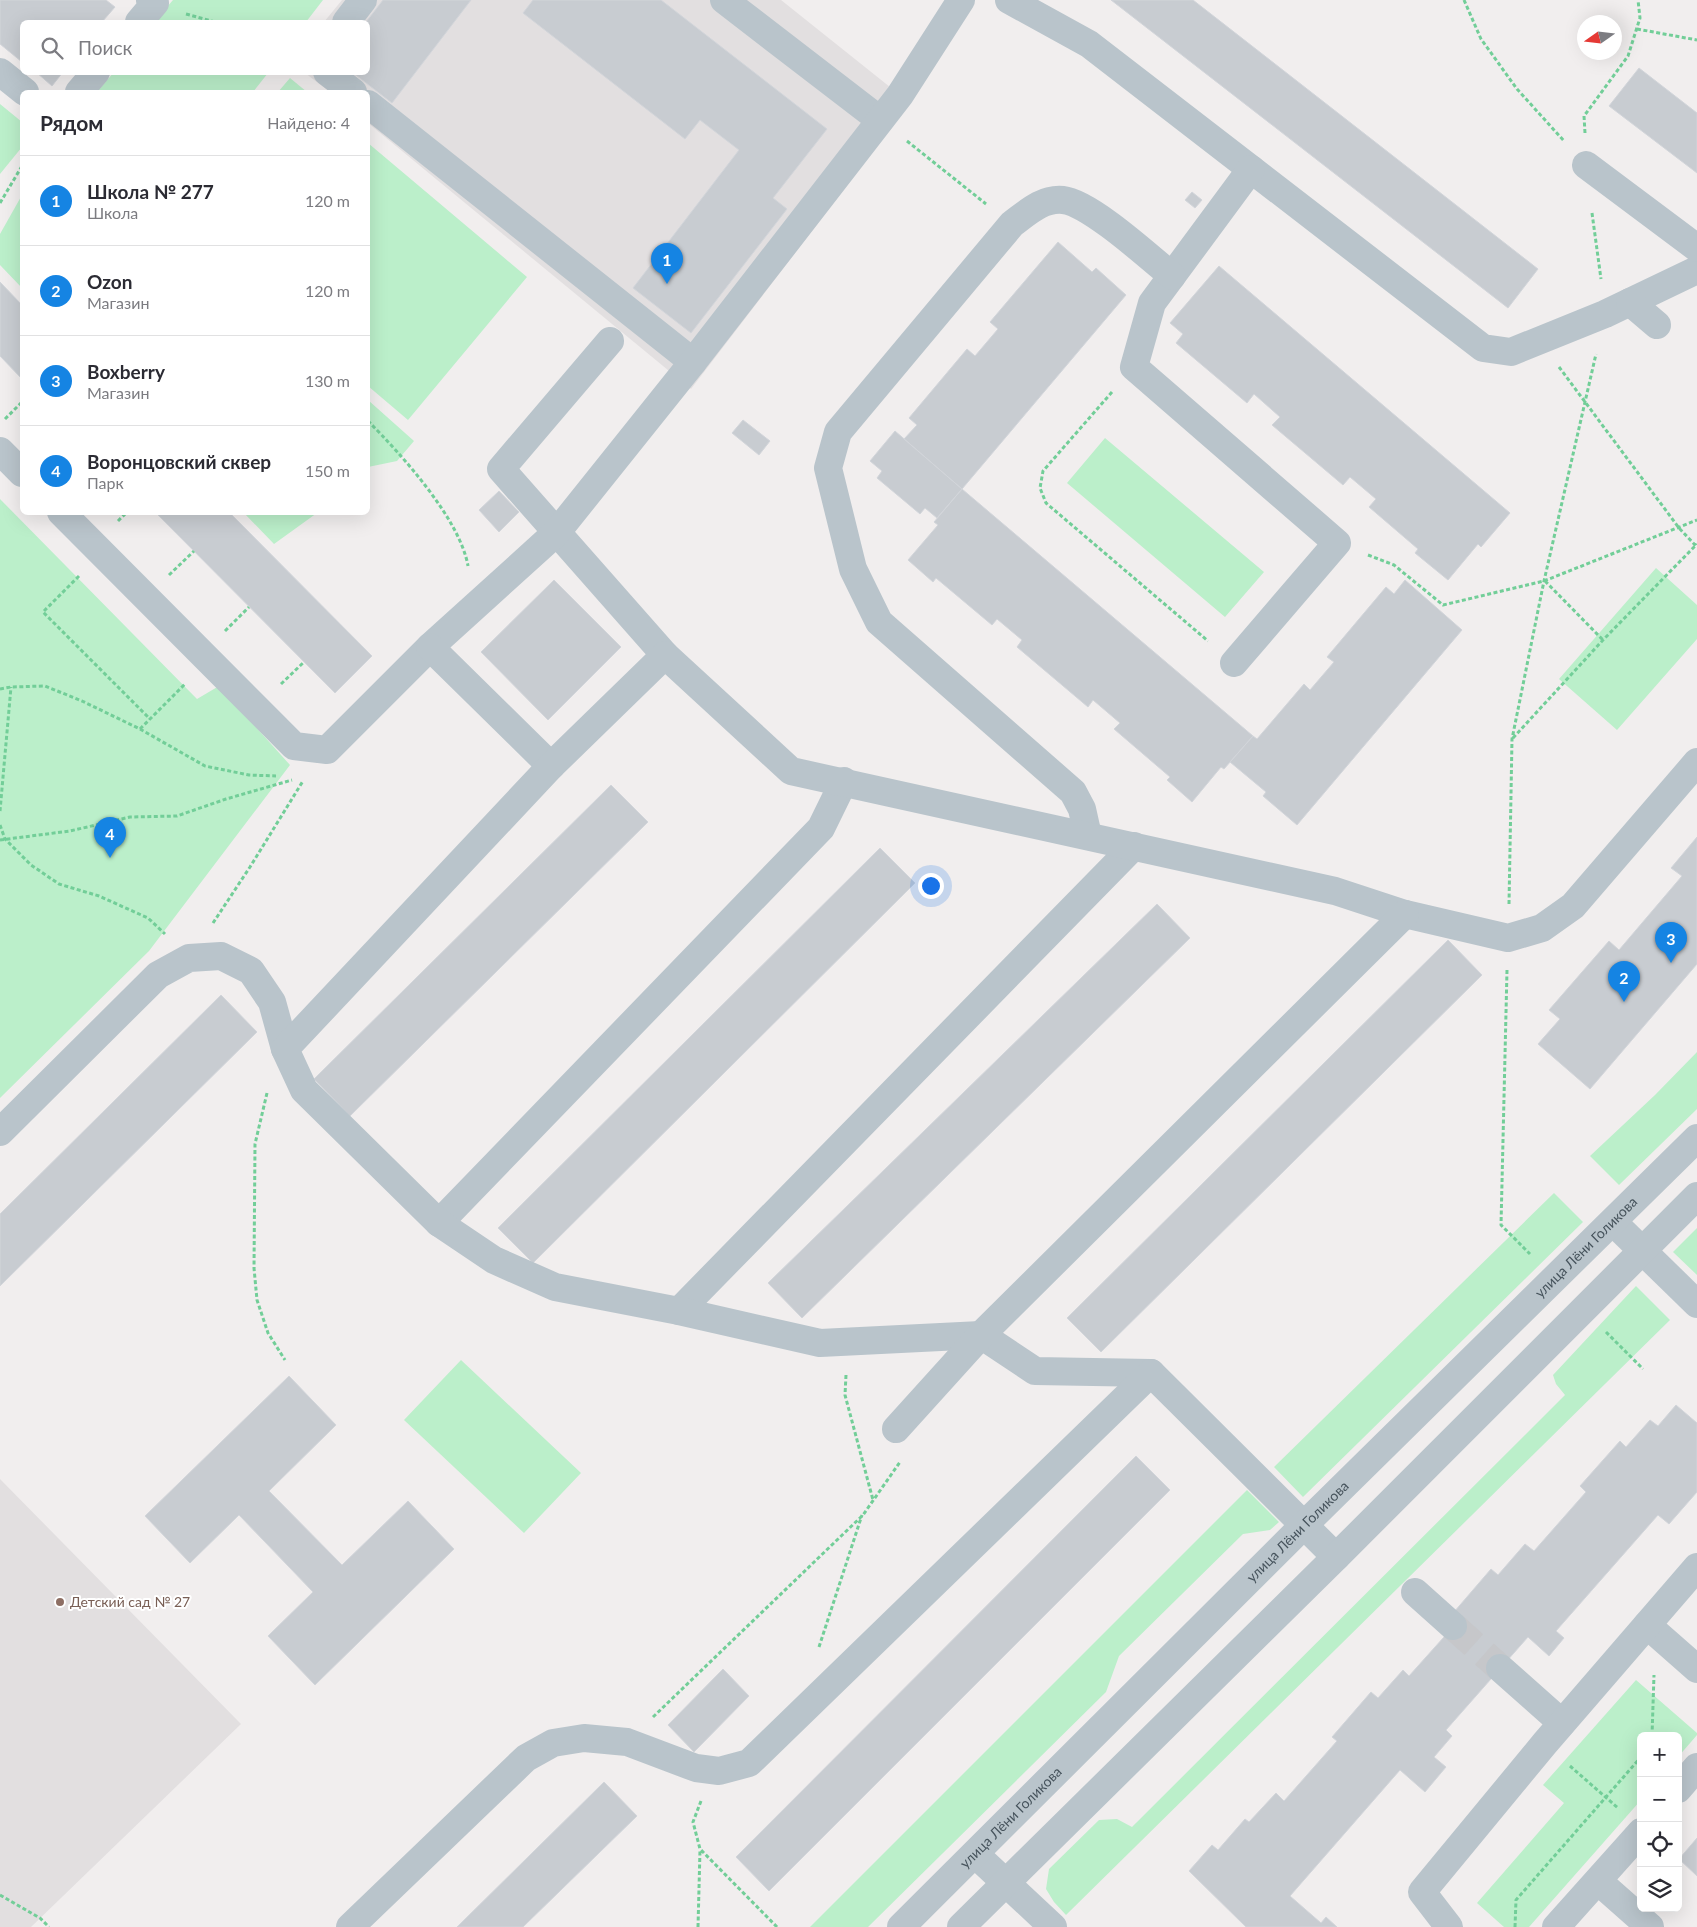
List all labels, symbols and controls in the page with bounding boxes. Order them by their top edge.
north arrow [1577,15,1622,60]
search box [20,20,370,75]
icon: search [38,34,66,62]
text: Поиск [78,36,132,59]
text: Рядом [40,110,103,135]
text: Найдено: 4 [267,113,350,132]
text: Школа № 277 [87,180,214,203]
text: 1 [51,191,61,210]
text: 120 m [305,191,350,210]
text: Школа [87,203,138,222]
pin: 1 [651,243,683,284]
text: Ozon [87,270,132,293]
text: 2 [51,281,61,300]
text: 120 m [305,281,350,300]
text: Магазин [87,293,149,312]
text: Boxberry [87,360,165,383]
text: 3 [51,371,61,390]
text: 130 m [305,371,350,390]
text: Магазин [87,383,149,402]
text: Воронцовский сквер [87,450,271,473]
text: 4 [51,461,61,480]
text: 150 m [305,461,350,480]
text: Парк [87,473,124,492]
pin: 4 [94,817,126,858]
your location [918,873,944,899]
pin: 3 [1655,922,1687,963]
pin: 2 [1608,961,1640,1002]
street label: улица Лёни Голикова [1531,1193,1640,1301]
street label: улица Лёни Голикова [1243,1477,1352,1585]
place label: Детский сад № 27 [70,1593,190,1610]
marker: Детский сад № 27 [54,1596,66,1608]
map controls [1637,1732,1682,1912]
button: + [1637,1732,1682,1777]
street label: улица Лёни Голикова [956,1763,1065,1871]
button: − [1637,1777,1682,1822]
button: locate [1637,1822,1682,1867]
button: layers [1637,1867,1682,1912]

